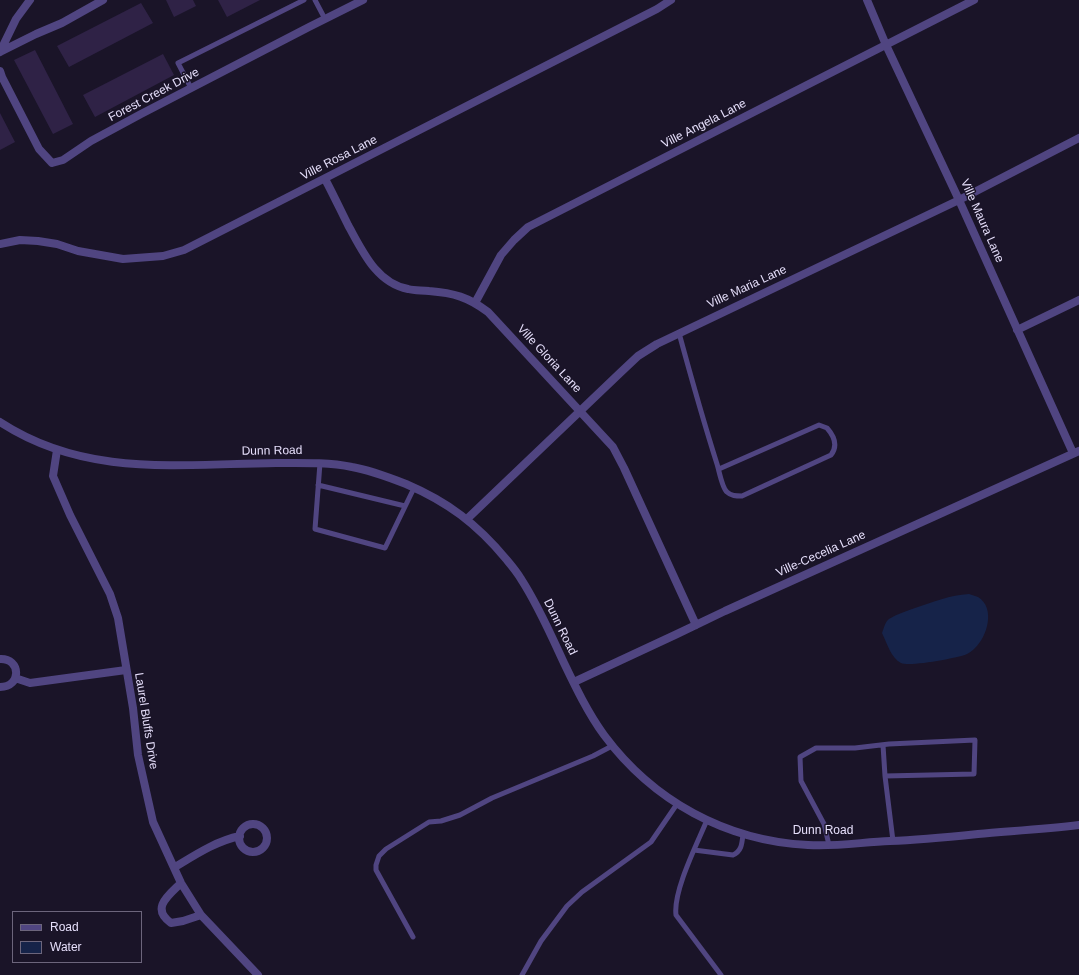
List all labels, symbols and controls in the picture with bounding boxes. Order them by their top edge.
street label: Forest Creek Drive [106,65,202,125]
street label: Ville Angela Lane [659,96,749,152]
street label: Ville Rosa Lane [298,133,380,183]
street label: Ville Maura Lane [957,177,1007,265]
street label: Ville Maria Lane [705,262,789,312]
street label: Ville Gloria Lane [514,322,584,396]
street label: Dunn Road [242,443,302,459]
street label: Ville-Cecelia Lane [774,528,868,580]
street label: Dunn Road [540,597,580,657]
street label: Laurel Bluffs Drive [131,672,161,770]
street label: Dunn Road [793,824,853,838]
legend [12,911,142,963]
text: Road [50,920,79,934]
text: Water [50,940,82,954]

